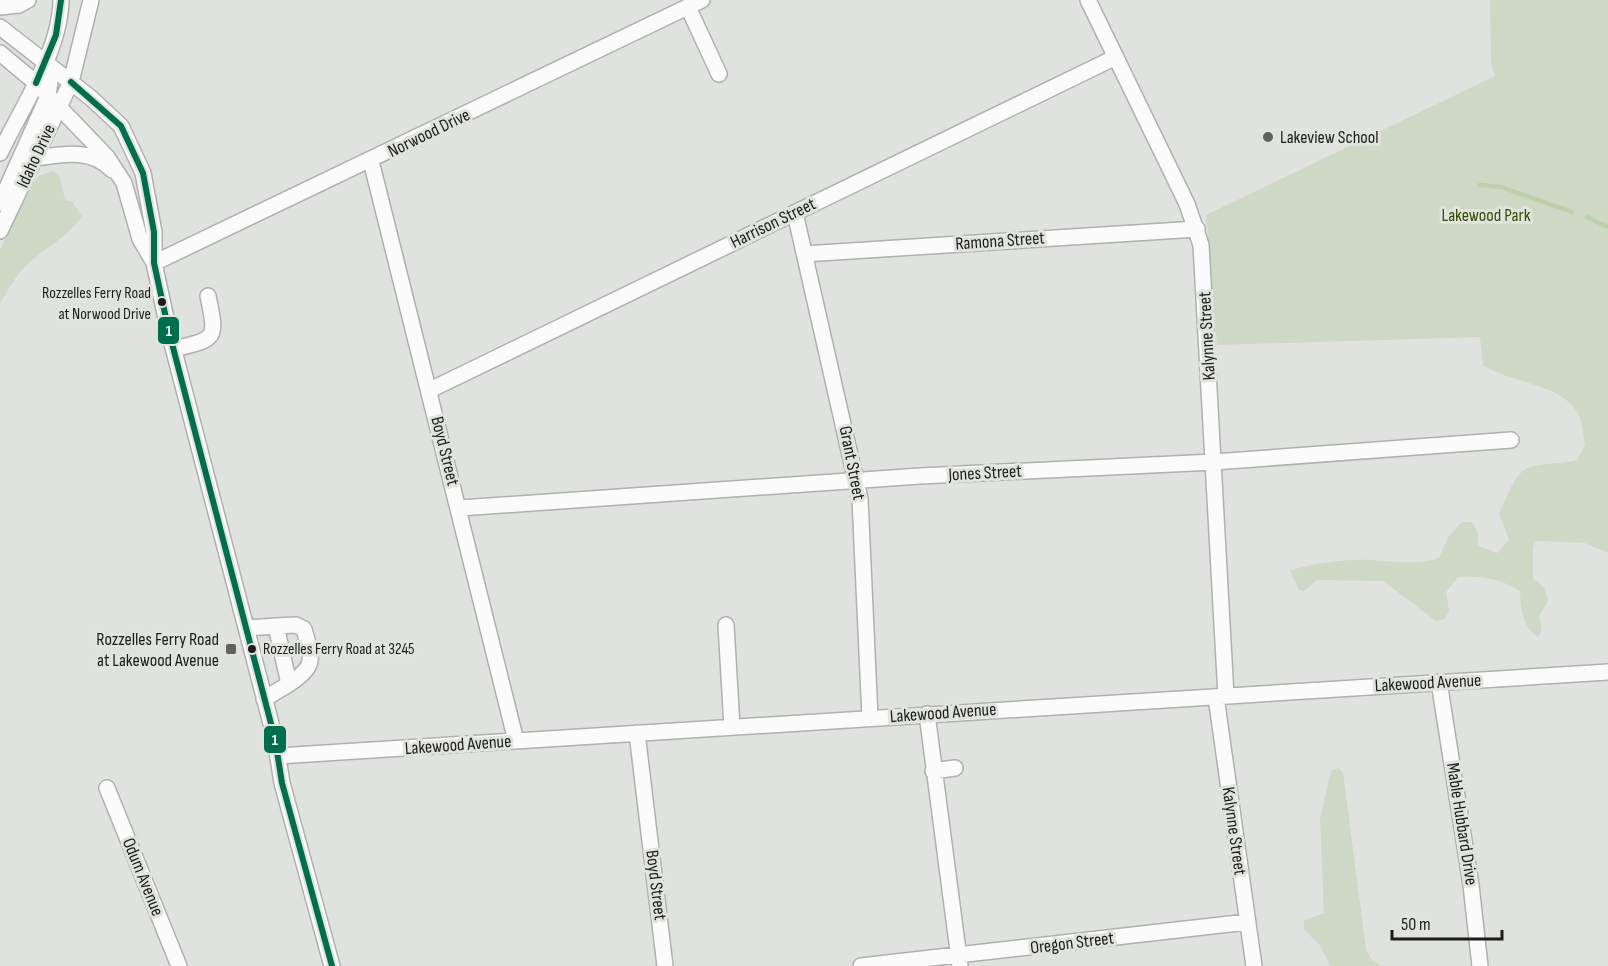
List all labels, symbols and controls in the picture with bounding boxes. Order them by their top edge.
street label: Norwood Drive [384,104,474,162]
street label: Idaho Drive [12,121,60,191]
place label: Lakeview School [1280,127,1379,148]
marker: Lakeview School [1261,130,1275,144]
street label: Harrison Street [727,193,820,253]
park label: Lakewood Park [1441,205,1531,226]
street label: Ramona Street [955,227,1046,255]
place label: Rozzelles Ferry Road at Norwood Drive [42,284,151,324]
street label: Kalynne Street [1194,291,1220,381]
marker: Rozzelles Ferry Road at Norwood Drive [156,296,168,308]
line badge: 1 [157,316,180,345]
text: 1 [166,322,173,341]
street label: Boyd Street [426,414,464,488]
street label: Grant Street [835,424,870,502]
street label: Jones Street [947,461,1023,485]
place label: Rozzelles Ferry Road at Lakewood Avenue [96,629,219,671]
place label: Rozzelles Ferry Road at 3245 [263,640,415,659]
marker: Rozzelles Ferry Road at Lakewood Avenue [224,642,238,656]
marker: Rozzelles Ferry Road at 3245 [246,643,258,655]
street label: Lakewood Avenue [1374,670,1482,696]
street label: Lakewood Avenue [889,699,997,727]
line badge: 1 [263,725,287,754]
text: 1 [272,731,279,750]
street label: Lakewood Avenue [404,731,512,759]
street label: Mable Hubbard Drive [1442,761,1482,887]
street label: Kalynne Street [1217,786,1251,877]
street label: Odum Avenue [118,835,168,919]
street label: Boyd Street [641,849,671,922]
scale bar [1392,903,1502,941]
text: 50 m [1401,914,1431,935]
street label: Oregon Street [1029,927,1116,959]

